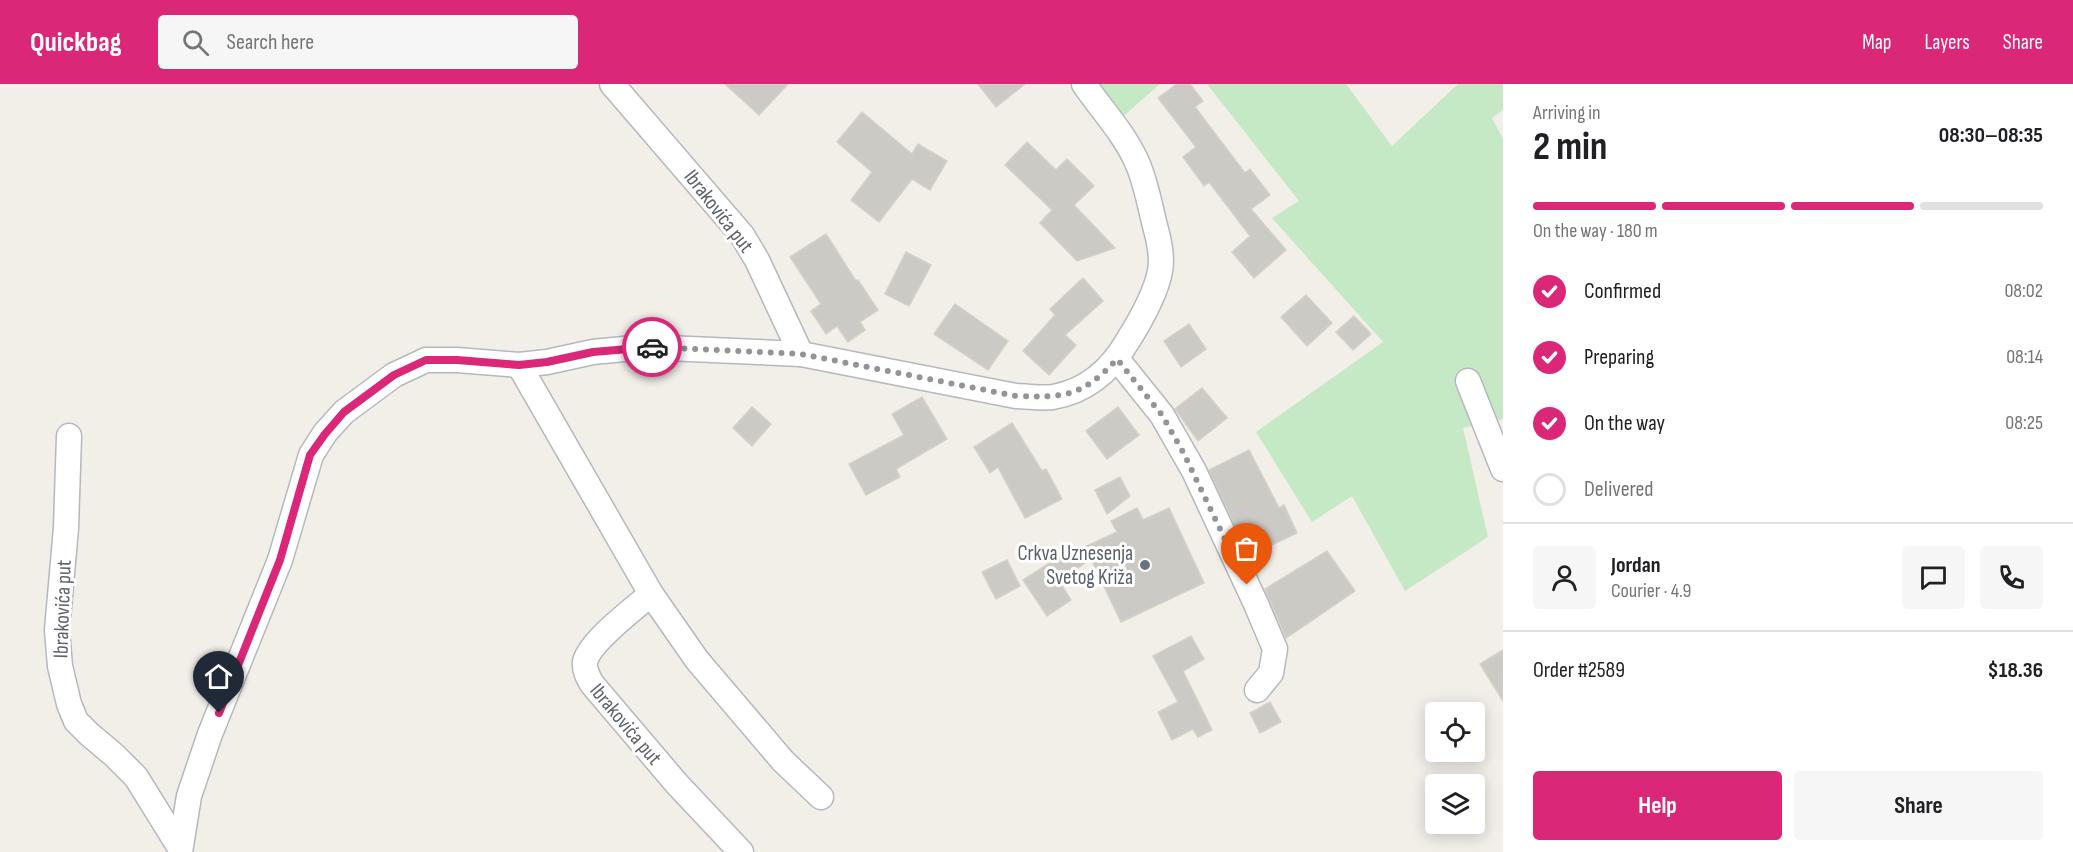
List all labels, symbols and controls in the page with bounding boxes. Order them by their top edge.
search box [158,15,578,69]
text: Quickbag [30,26,122,59]
icon: search [179,26,212,59]
text: Search here [227,29,314,56]
text: Map [1862,30,1891,55]
text: Layers [1924,30,1970,55]
text: Share [2003,30,2043,55]
text: Arriving in [1533,101,1601,125]
text: 08:30–08:35 [1939,122,2043,149]
text: 2 min [1533,124,1607,171]
street label: Ibrakovića put [678,165,759,258]
text: On the way · 180 m [1533,219,1658,243]
icon: check [1533,275,1566,308]
text: Confirmed [1584,278,1661,305]
text: 08:02 [2004,279,2043,303]
courier [622,317,682,377]
icon: car [636,331,669,364]
icon: check [1533,341,1566,374]
text: Preparing [1584,344,1654,371]
text: 08:14 [2006,345,2043,369]
icon: check [1533,407,1566,440]
text: On the way [1584,410,1665,437]
text: 08:25 [2005,411,2043,435]
text: Delivered [1584,476,1653,503]
pin [1221,523,1272,585]
icon: bag [1230,532,1263,565]
place label: Crkva Uznesenja Svetog Križa [1017,541,1133,590]
button: person [1533,546,1596,609]
button: chat [1902,546,1965,609]
button: phone [1980,546,2043,609]
text: Jordan [1611,552,1660,579]
marker: Crkva Uznesenja Svetog Križa [1138,558,1152,572]
street label: Ibrakovića put [48,559,77,659]
text: Courier · 4.9 [1611,579,1691,603]
pin [193,651,244,713]
text: Order #2589 [1533,657,1625,684]
text: $18.36 [1988,657,2043,684]
icon: home [202,660,235,693]
street label: Ibrakovića put [584,679,667,770]
map controls [1425,702,1485,834]
button: locate [1425,702,1485,762]
button: Help [1533,771,1782,840]
button: Share [1794,771,2043,840]
button: layers [1425,774,1485,834]

